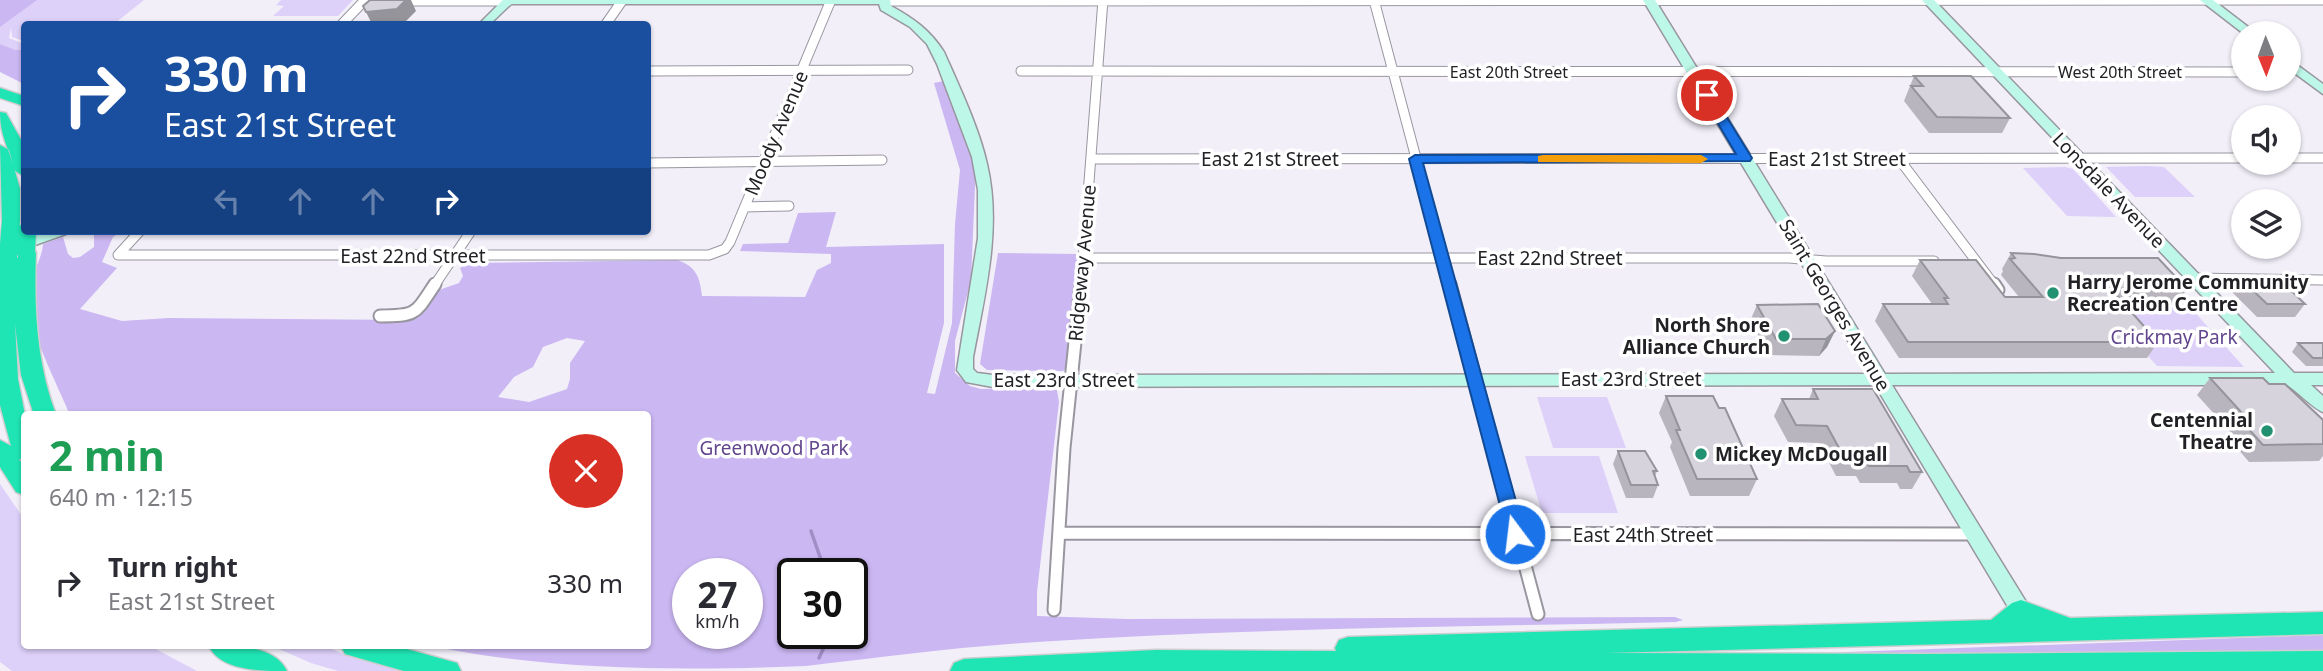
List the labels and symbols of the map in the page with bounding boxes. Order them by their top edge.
north arrow [2231,21,2301,91]
street label: East 20th Street [1450,61,1568,83]
street label: West 20th Street [2058,61,2182,83]
pin [1677,65,1737,125]
street label: Moody Avenue [738,67,814,199]
street label: Lonsdale Avenue [2047,126,2171,254]
street label: East 21st Street [1201,146,1339,172]
street label: East 21st Street [1768,146,1906,172]
street label: Ridgeway Avenue [1062,183,1102,343]
street label: Saint Georges Avenue [1773,214,1897,396]
street label: East 22nd Street [340,243,486,269]
street label: East 22nd Street [1477,245,1623,271]
place label: Harry Jerome Community Recreation Centre [2067,269,2309,317]
marker: Harry Jerome Community Recreation Centre [2045,285,2061,301]
place label: North Shore Alliance Church [1623,312,1770,360]
park label: Crickmay Park [2110,324,2238,350]
marker: North Shore Alliance Church [1776,328,1792,344]
street label: East 23rd Street [1561,366,1702,392]
street label: East 23rd Street [994,367,1135,393]
place label: Centennial Theatre [2150,407,2253,455]
marker: Centennial Theatre [2259,423,2275,439]
park label: Greenwood Park [699,435,849,461]
place label: Mickey McDougall [1715,441,1888,467]
marker: Mickey McDougall [1693,446,1709,462]
position arrow [1478,497,1552,571]
street label: East 24th Street [1573,522,1713,548]
speed limit sign: 30 [777,558,868,649]

